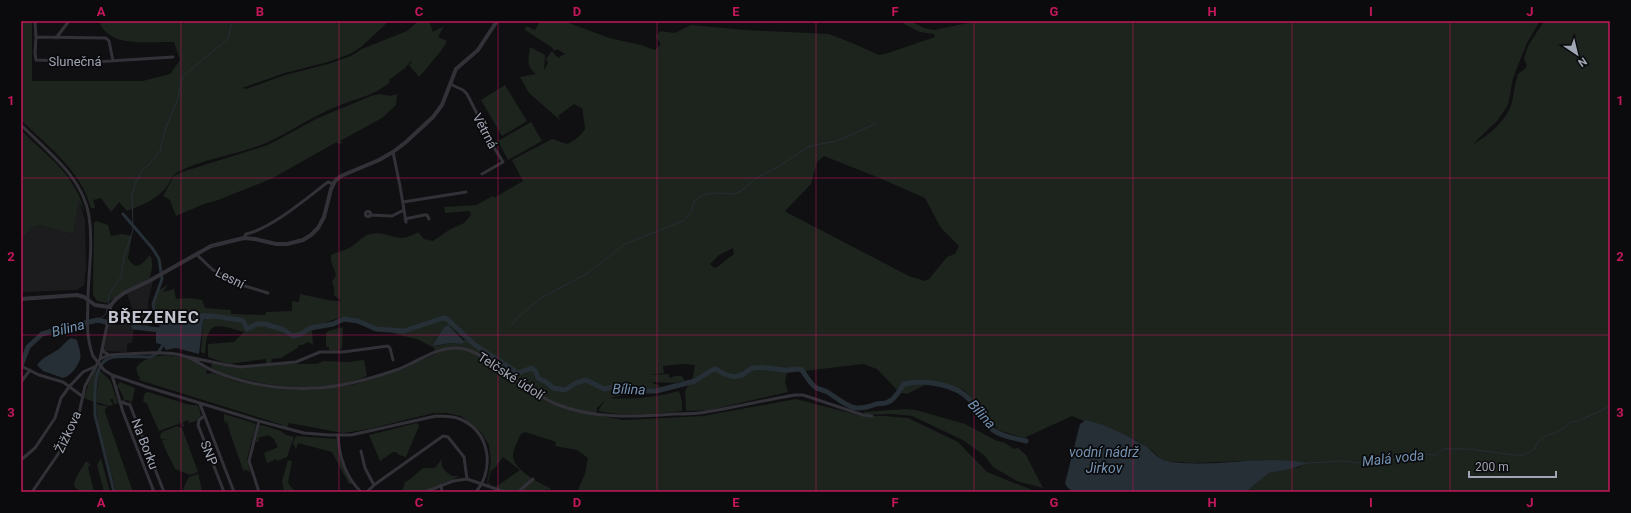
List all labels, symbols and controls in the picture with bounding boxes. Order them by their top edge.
text: A [97,4,106,19]
text: B [256,4,264,19]
text: C [415,4,424,19]
text: D [573,4,581,19]
text: E [732,4,740,19]
text: F [891,4,899,19]
text: G [1050,4,1059,19]
text: H [1207,4,1217,19]
text: I [1369,4,1373,19]
text: J [1526,4,1534,19]
north arrow [1557,34,1597,74]
street label: Slunečná [48,54,102,69]
text: N [1575,54,1589,69]
text: 1 [7,93,15,108]
text: 1 [1616,93,1624,108]
street label: Větrná [470,111,500,151]
text: 2 [7,249,15,264]
text: 2 [1616,249,1624,264]
street label: Lesní [213,264,248,292]
district label: BŘEZENEC [108,307,200,327]
water label: Bílina [50,316,86,340]
street label: Telčské údolí [475,349,547,403]
water label: Bílina [612,380,646,398]
water label: Bílina [965,396,999,432]
text: 3 [7,405,15,420]
text: 3 [1616,405,1624,420]
street label: Žižkova [52,409,84,455]
street label: Na Borku [128,416,162,472]
street label: SNP [197,439,221,467]
water label: vodní nádrž Jirkov [1069,444,1139,476]
water label: Malá voda [1361,447,1425,469]
scale bar [1469,453,1556,479]
text: 200 m [1475,460,1509,474]
text: A [97,495,106,510]
text: B [256,495,264,510]
text: C [415,495,424,510]
text: D [573,495,581,510]
text: E [732,495,740,510]
text: F [891,495,899,510]
text: G [1050,495,1059,510]
text: H [1207,495,1217,510]
text: I [1369,495,1373,510]
text: J [1526,495,1534,510]

